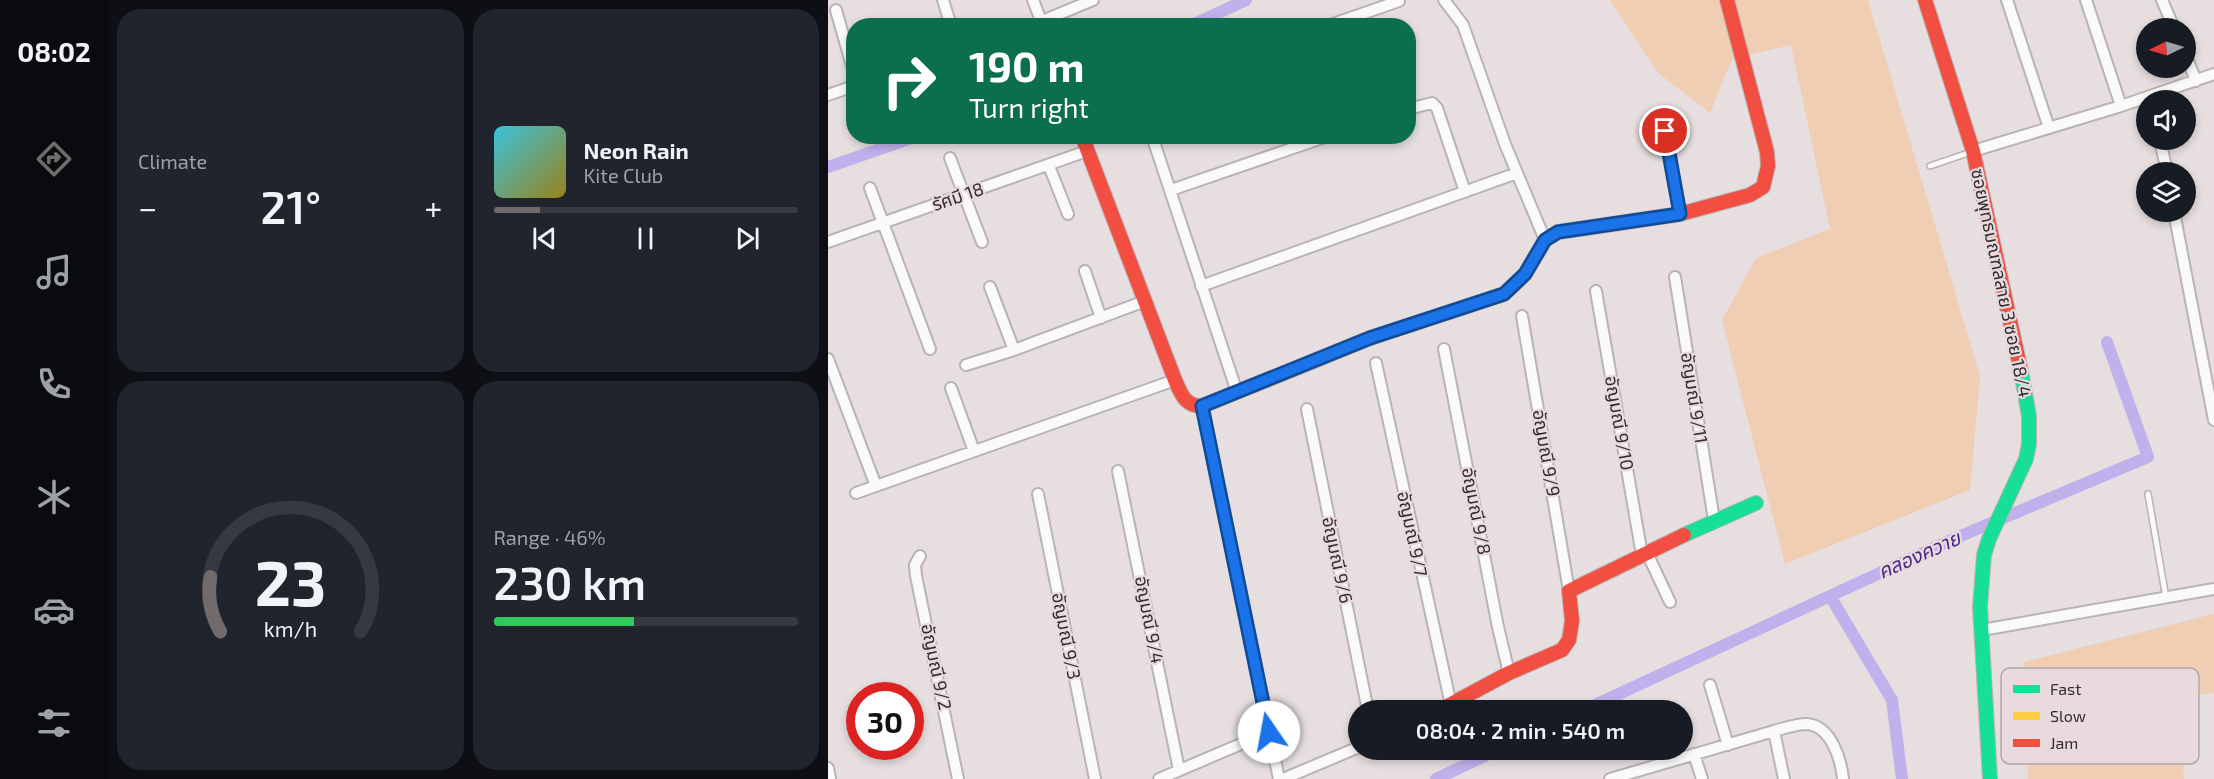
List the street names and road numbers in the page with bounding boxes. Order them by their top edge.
street label: ซอยพุทธมณฑลสาย 3 ซอย 18/4 [1966,166,2037,399]
street label: รัศมี 18 [929,177,986,215]
street label: อัญมณี 9/11 [1677,351,1713,445]
street label: อัญมณี 9/10 [1601,374,1639,472]
street label: อัญมณี 9/9 [1529,408,1565,498]
street label: อัญมณี 9/8 [1458,465,1496,556]
street label: อัญมณี 9/7 [1393,489,1433,579]
street label: อัญมณี 9/6 [1318,514,1358,605]
street label: อัญมณี 9/4 [1131,574,1169,665]
street label: อัญมณี 9/3 [1048,591,1086,681]
street label: อัญมณี 9/2 [917,622,957,712]

